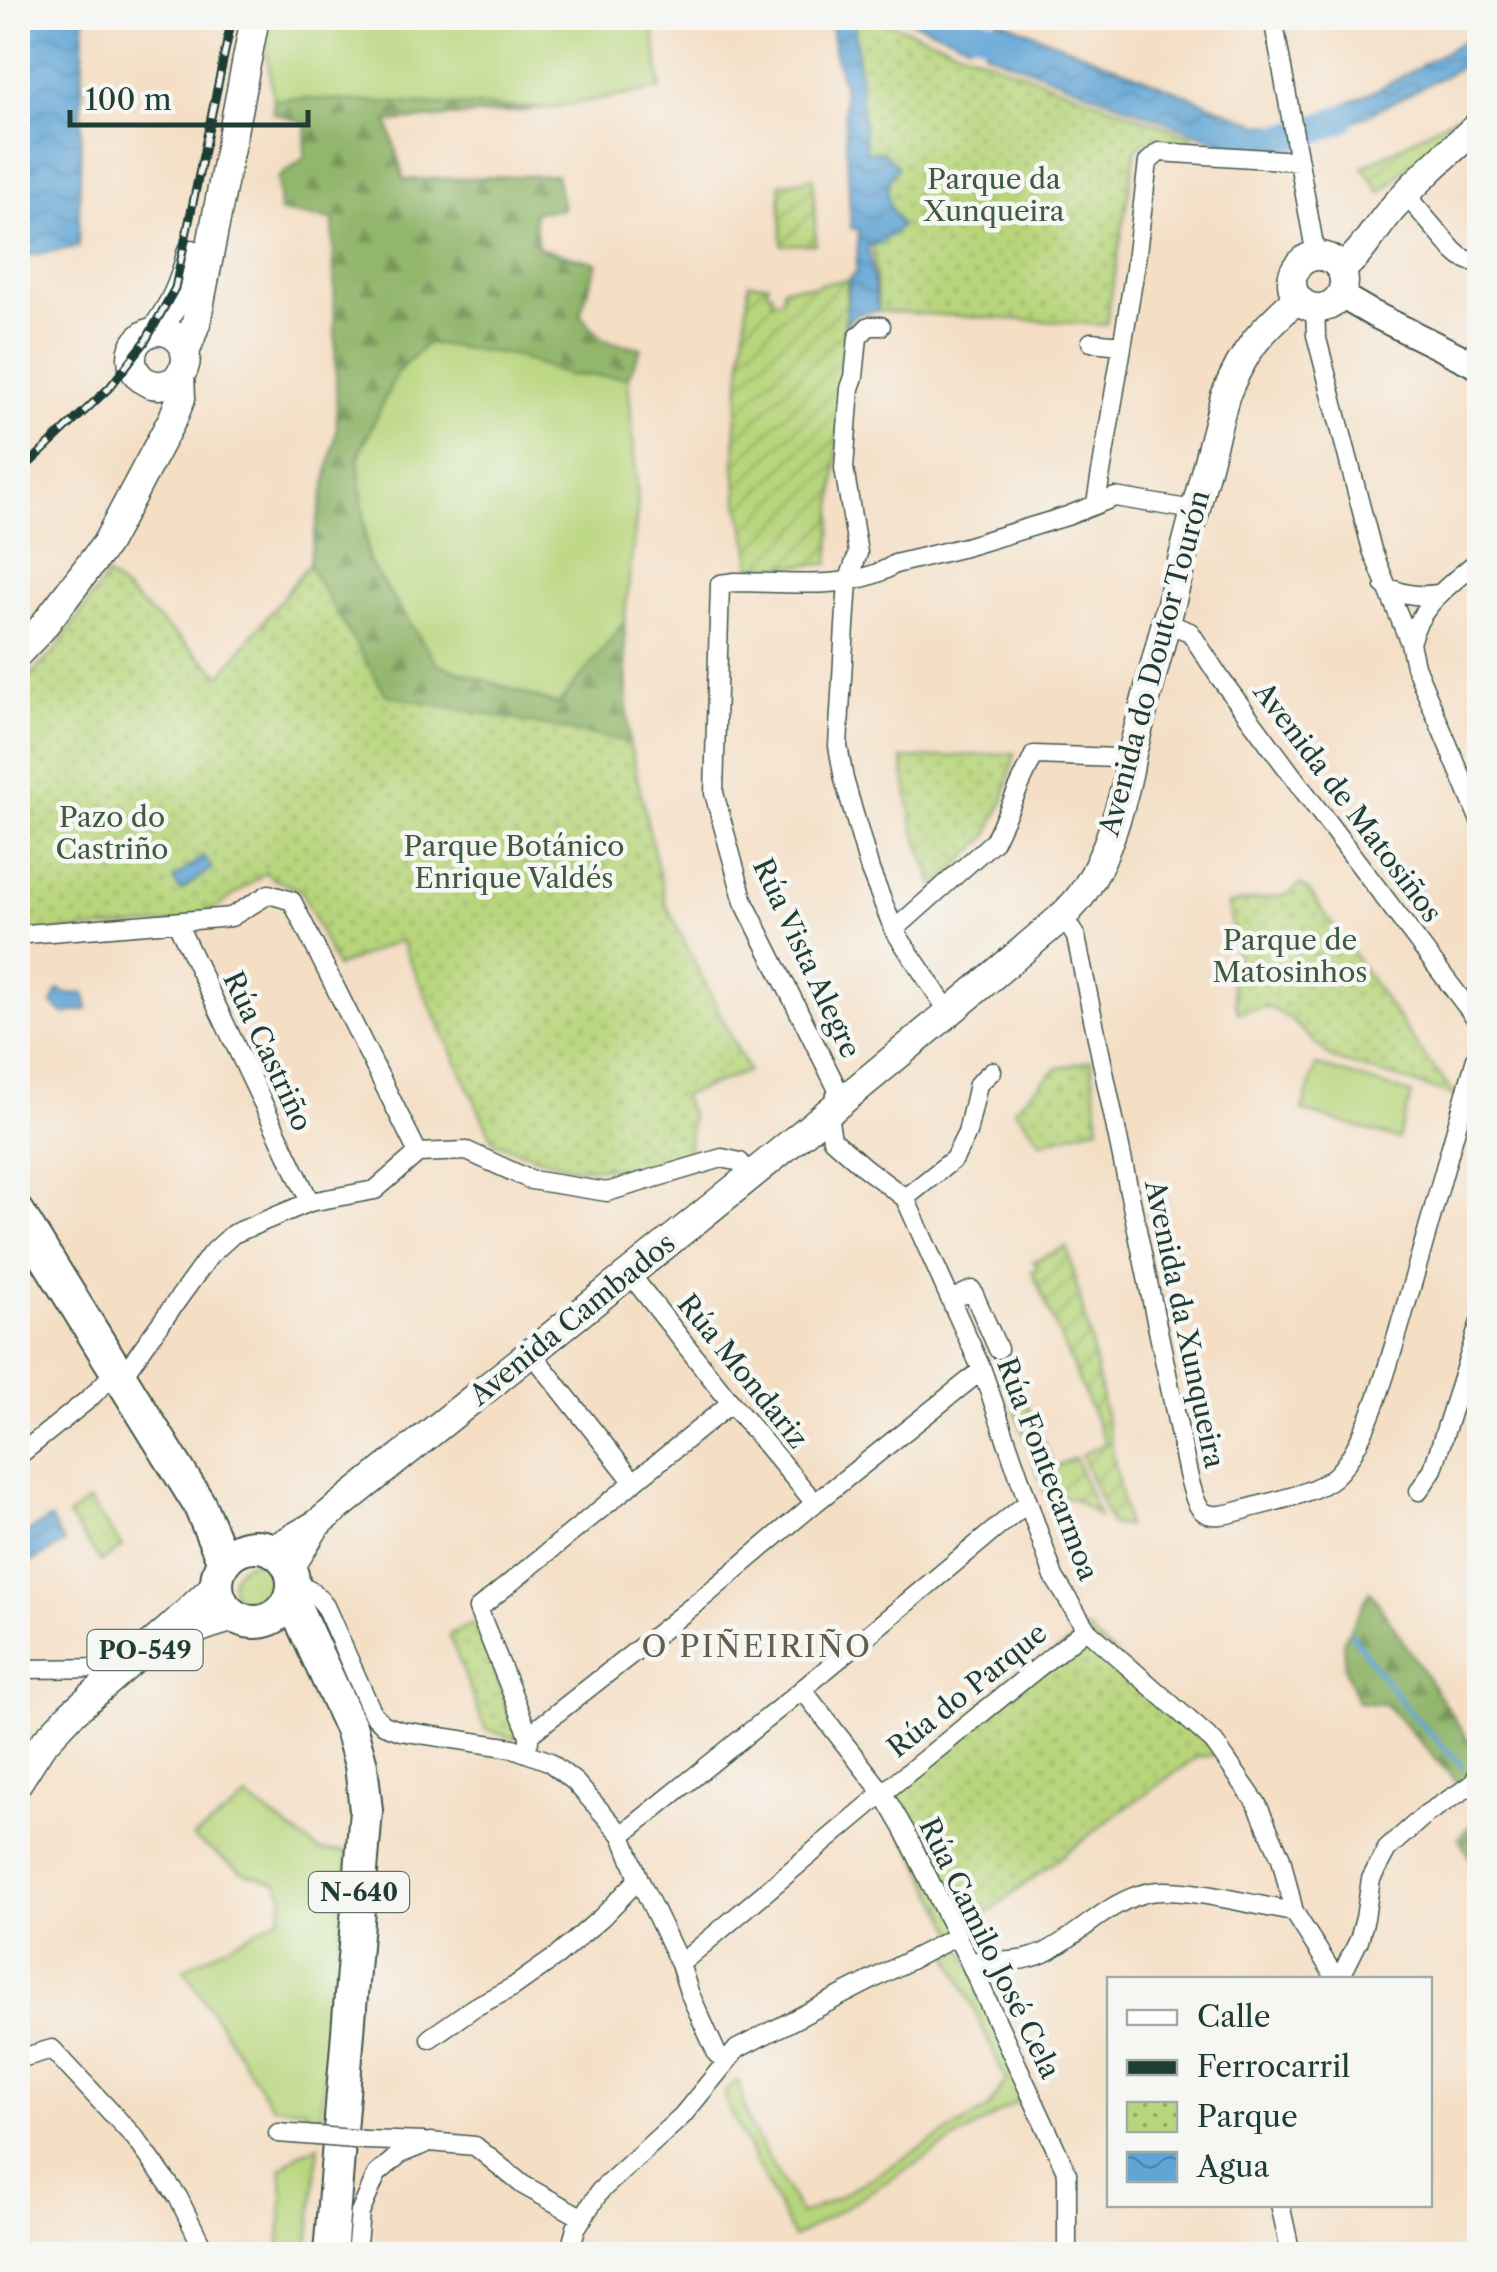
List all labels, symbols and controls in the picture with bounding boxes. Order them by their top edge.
scale bar [70,65,308,127]
text: 100 m [85,81,172,118]
park label: Parque da Xunqueira [922,162,1065,228]
street label: Avenida do Doutor Tourón [1091,486,1217,841]
street label: Avenida de Matosiños [1246,675,1449,929]
park label: Pazo do Castriño [56,800,168,866]
park label: Parque Botánico Enrique Valdés [404,829,624,895]
street label: Rúa Vista Alegre [746,853,868,1063]
park label: Parque de Matosinhos [1212,923,1368,989]
street label: Rúa Castriño [216,966,320,1136]
street label: Avenida da Xunqueira [1138,1176,1232,1471]
street label: Avenida Cambados [462,1226,682,1413]
street label: Rúa Mondariz [671,1287,815,1455]
street label: Rúa Fontecarmoa [990,1353,1106,1585]
street label: Rúa do Parque [881,1615,1053,1765]
district label: O PIÑEIRIÑO [642,1628,872,1665]
road number: PO-549 [88,1630,202,1670]
street label: Rúa Camilo José Cela [912,1812,1068,2084]
road number: N-640 [309,1872,409,1912]
legend [1107,1977,1432,2207]
text: Calle [1197,1998,1271,2035]
text: Ferrocarril [1197,2048,1350,2085]
text: Parque [1197,2098,1298,2135]
text: Agua [1196,2148,1269,2185]

